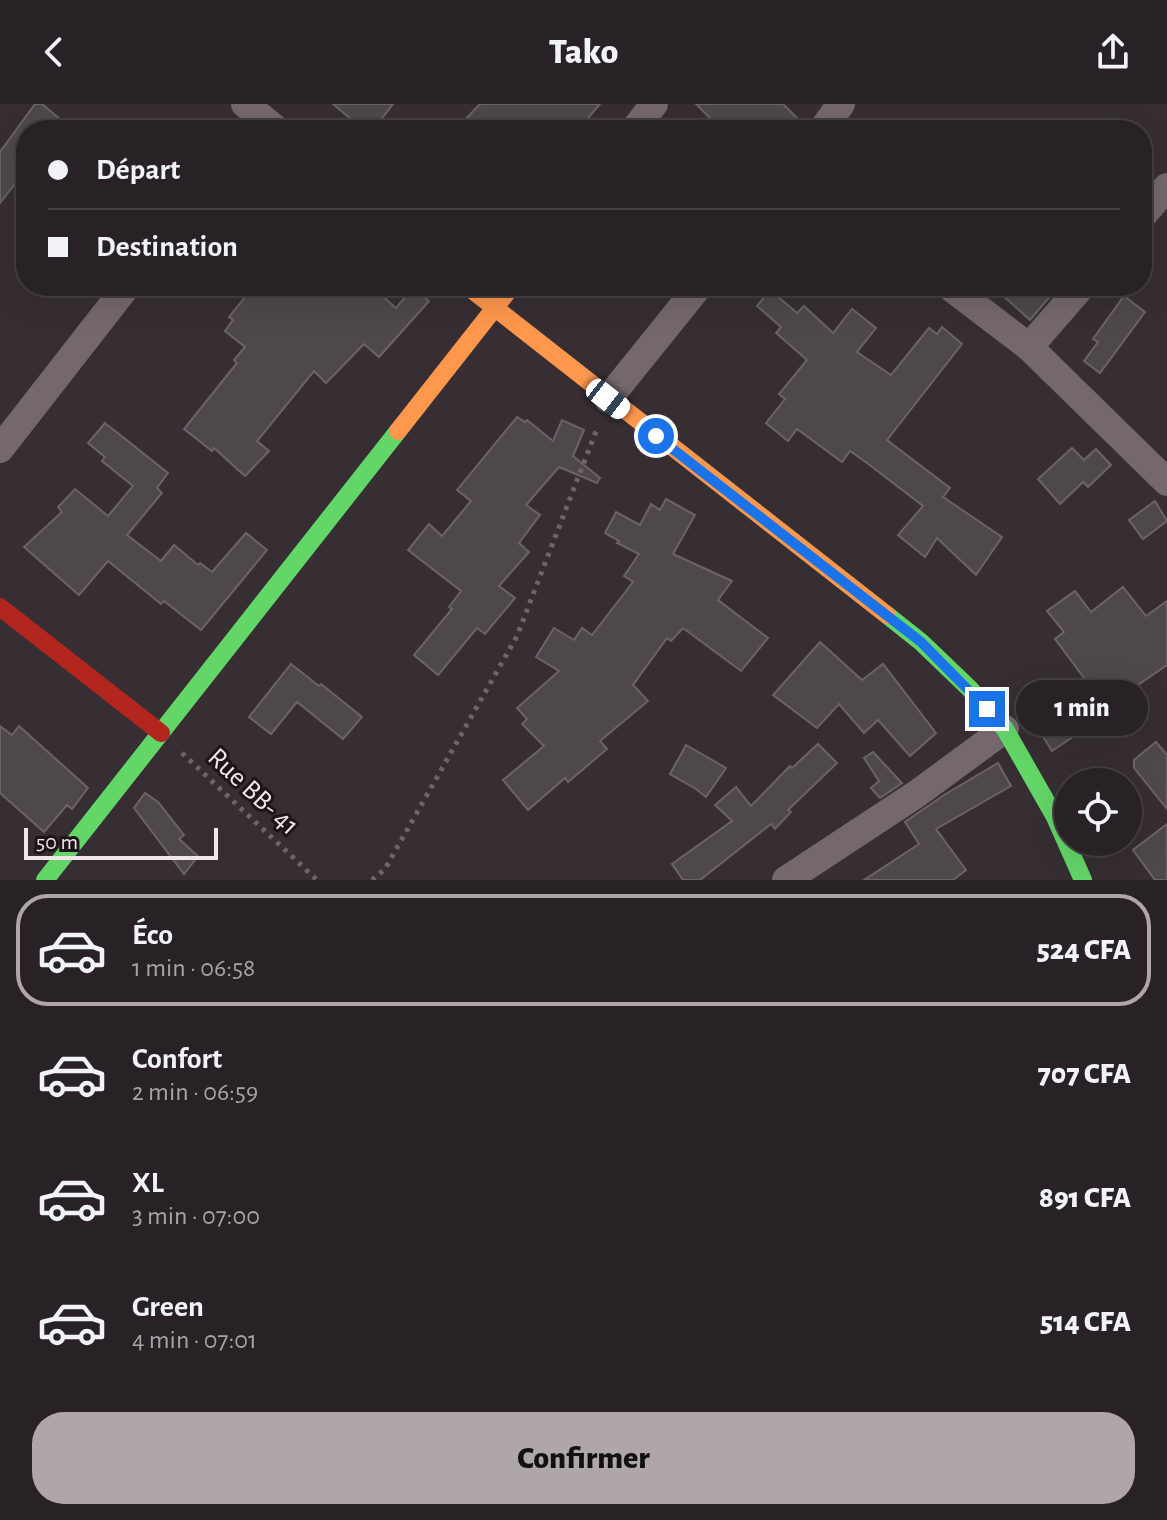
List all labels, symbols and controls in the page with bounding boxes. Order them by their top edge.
icon: back [32,30,76,74]
icon: share [1091,30,1135,74]
text: Tako [549,34,618,70]
text: Départ [96,155,180,185]
text: Destination [96,232,238,262]
car [582,375,634,423]
route start [638,418,674,454]
callout: 1 min [1015,681,1147,737]
route end [969,691,1005,727]
text: 1 min [1054,695,1110,721]
street label: Rue BB- 41 [202,743,304,841]
map controls [1054,768,1142,856]
button: locate [1054,768,1142,856]
scale bar [24,824,218,860]
text: 50 m [36,831,78,853]
icon: car [36,914,108,986]
text: Éco [132,920,173,950]
text: 524 CFA [1037,935,1131,965]
text: 1 min · 06:58 [132,955,255,981]
icon: car [36,1038,108,1110]
text: Confort [132,1044,222,1074]
text: 707 CFA [1038,1059,1131,1089]
text: 2 min · 06:59 [132,1079,258,1105]
icon: car [36,1162,108,1234]
text: XL [132,1168,164,1198]
text: 891 CFA [1039,1183,1131,1213]
text: 3 min · 07:00 [132,1203,260,1229]
icon: car [36,1286,108,1358]
text: Green [132,1292,204,1322]
text: 514 CFA [1040,1307,1131,1337]
text: 4 min · 07:01 [132,1327,257,1353]
button: Confirmer [32,1412,1135,1504]

